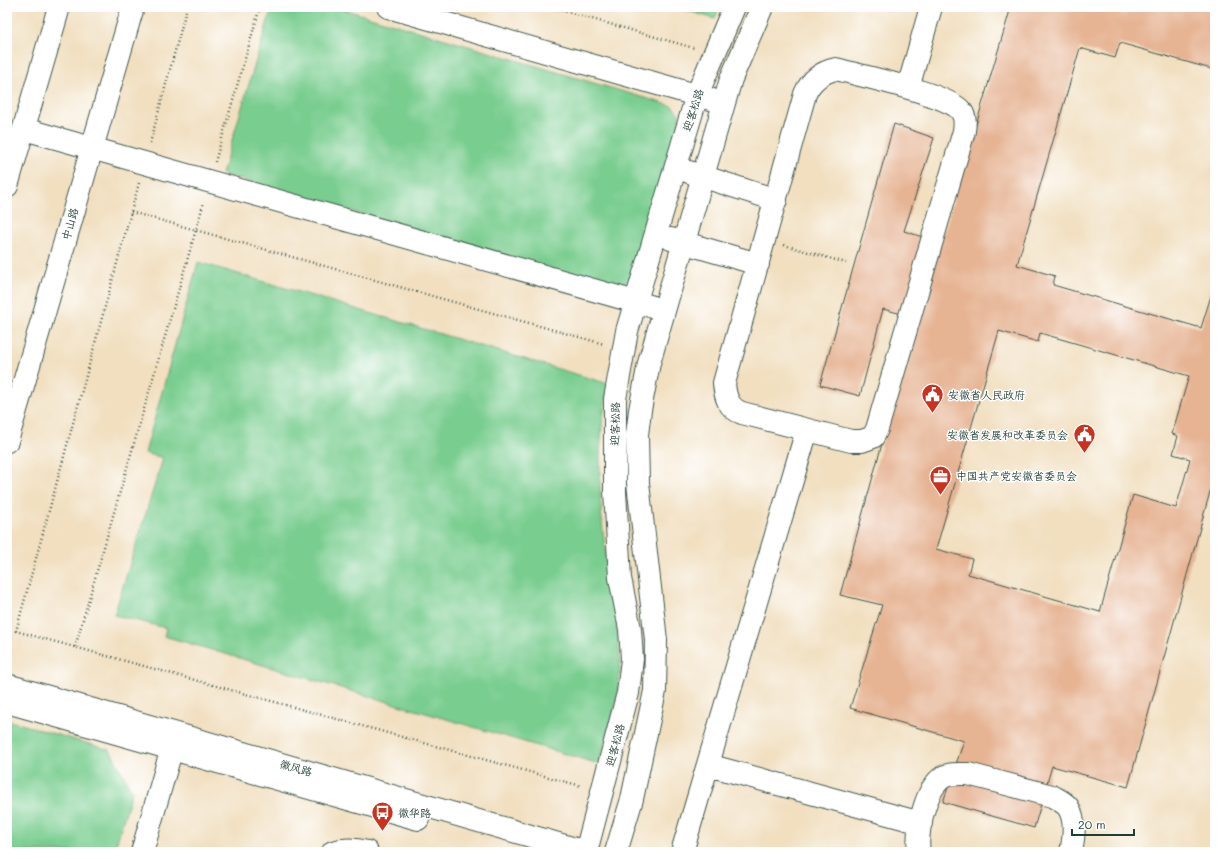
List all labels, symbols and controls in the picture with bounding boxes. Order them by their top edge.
street label: 迎客松路 [679,87,706,133]
street label: 中山路 [58,206,81,242]
public building icon: 安徽省人民政府 [920,382,946,415]
place label: 安徽省人民政府 [948,387,1025,402]
street label: 迎客松路 [607,402,622,446]
public building icon: 安徽省发展和改革委员会 [1071,422,1097,455]
place label: 安徽省发展和改革委员会 [947,427,1068,442]
office icon: 中国共产党安徽省委员会 [928,463,954,496]
place label: 中国共产党安徽省委员会 [956,468,1077,483]
street label: 迎客松路 [602,722,627,768]
street label: 徽风路 [278,756,314,779]
bus stop icon: 徽华路 [369,800,395,833]
place label: 徽华路 [398,805,431,820]
scale bar [1072,811,1134,837]
text: 20 m [1078,816,1106,832]

